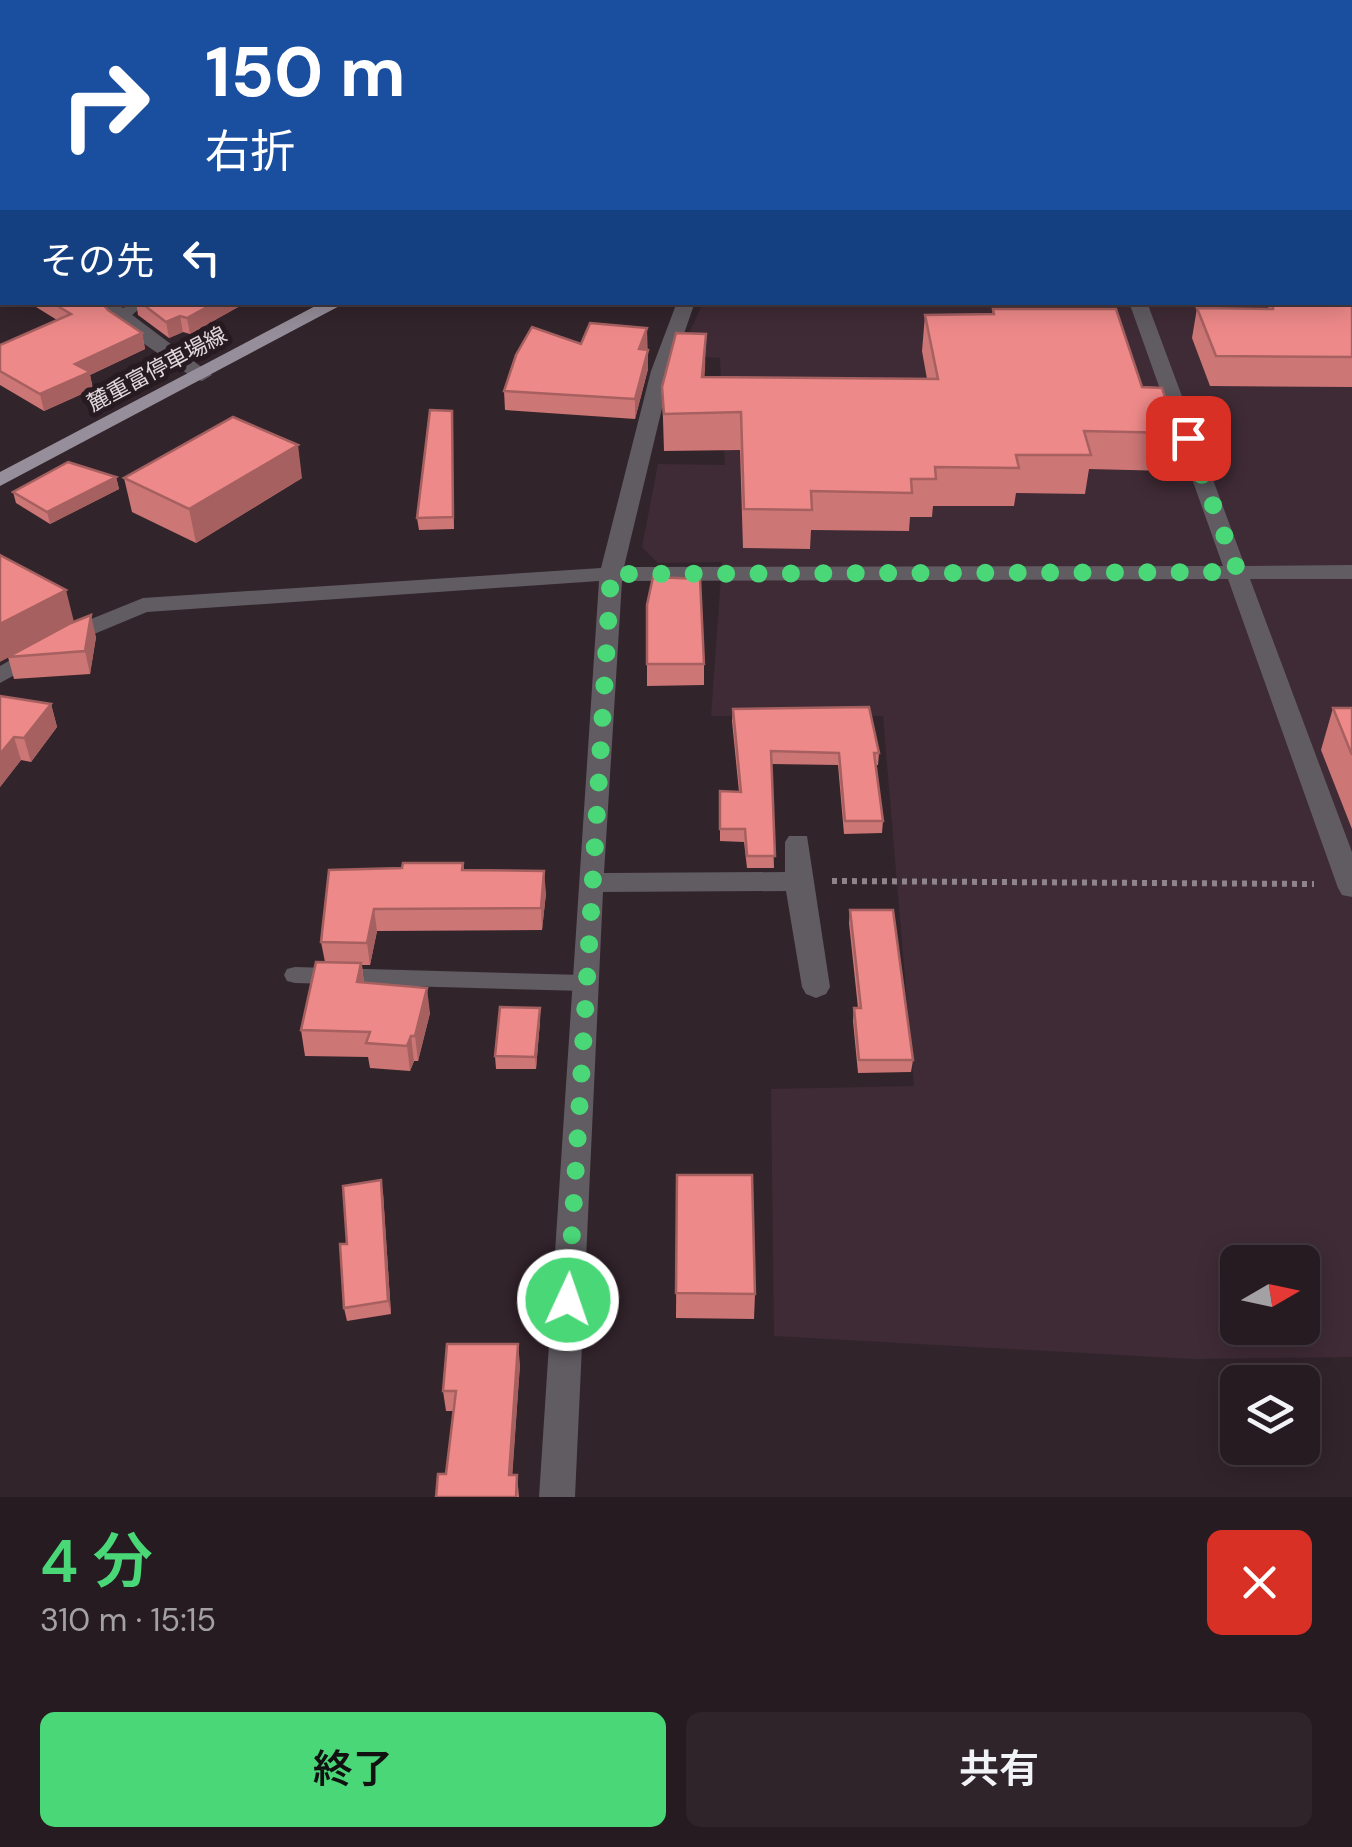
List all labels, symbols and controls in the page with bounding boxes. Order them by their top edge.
text: 150 m [205,27,406,118]
icon: right [40,40,170,170]
text: 右折 [205,122,295,181]
icon: left [174,230,229,285]
text: その先 [40,236,154,286]
street label: 麓重富停車場線 [82,320,232,418]
pin [1146,396,1231,481]
icon: arrive [1161,411,1216,466]
north arrow [1220,1245,1320,1345]
map controls [1220,1245,1320,1465]
position arrow [516,1248,620,1352]
button: layers [1220,1365,1320,1465]
text: 4 分 [40,1522,153,1601]
button: close [1207,1530,1312,1635]
text: 310 m · 15:15 [40,1599,216,1641]
button: 終了 [40,1712,666,1827]
button: 共有 [686,1712,1312,1827]

